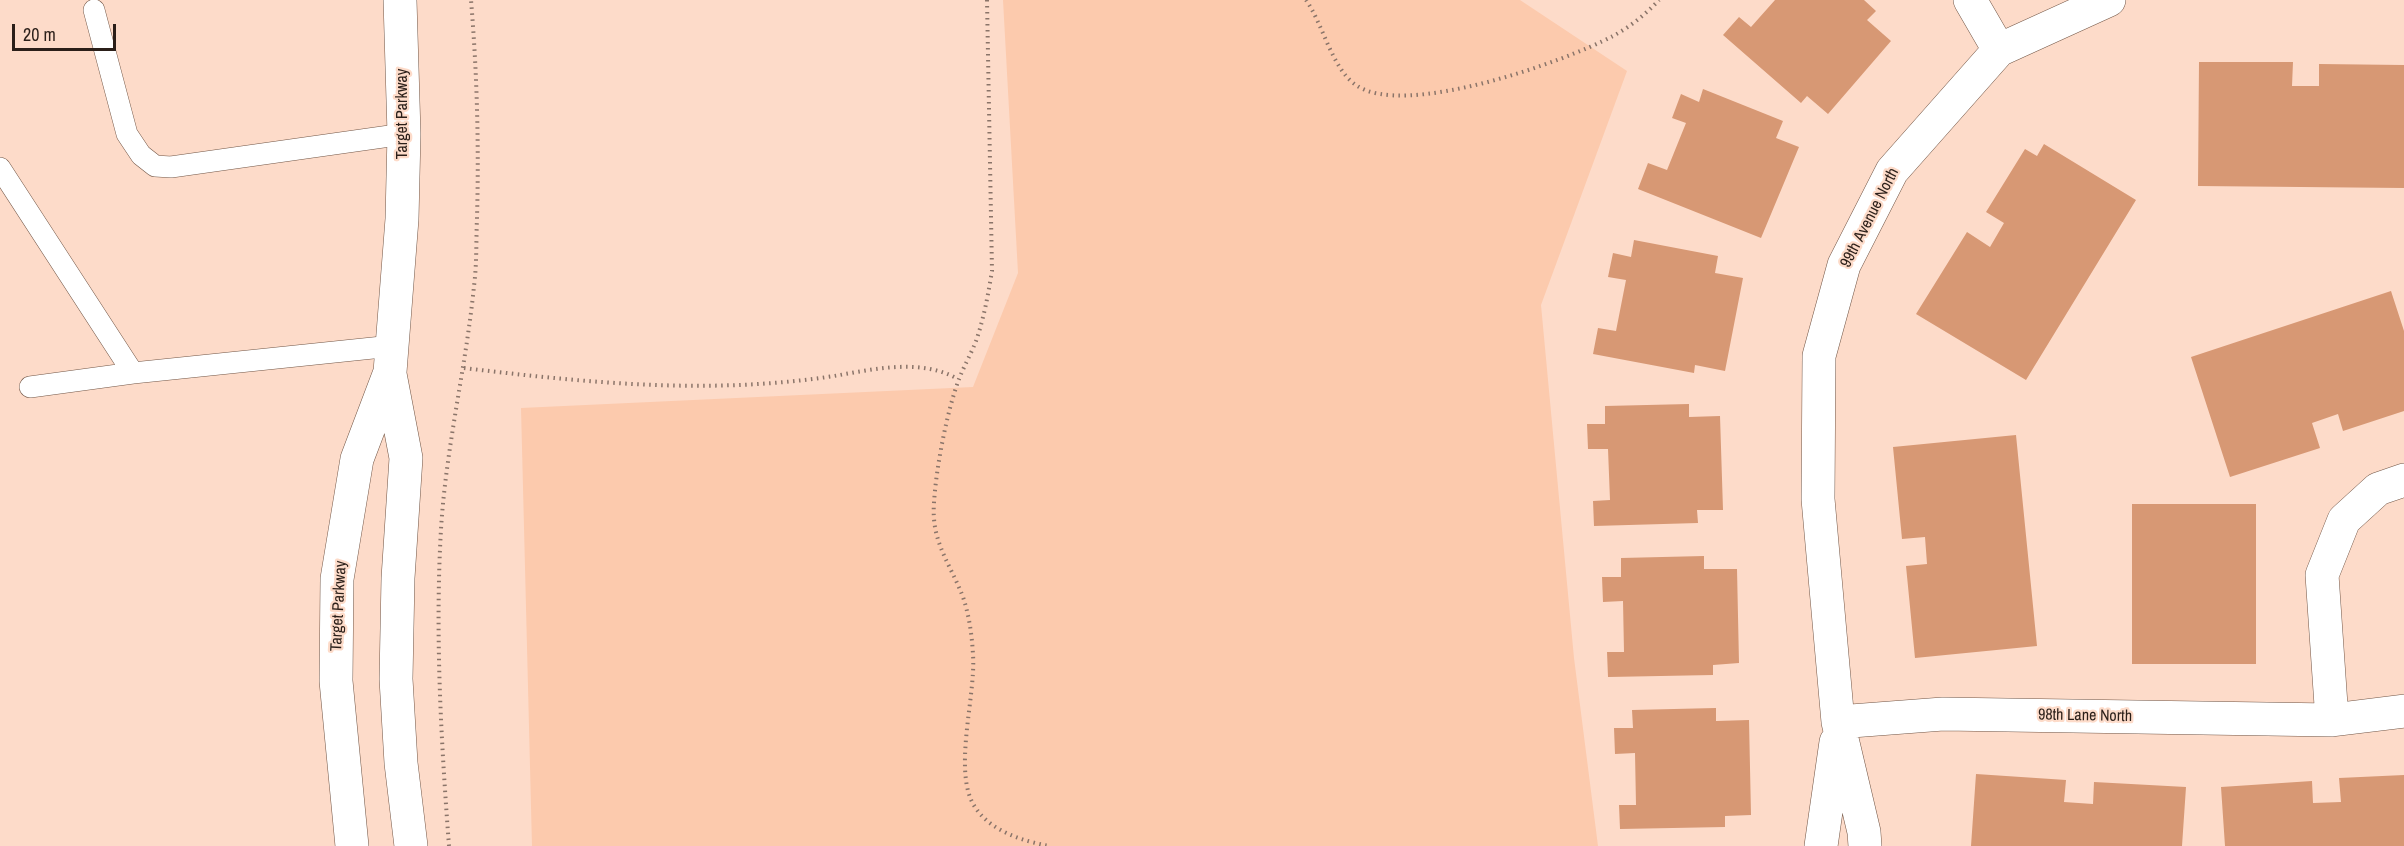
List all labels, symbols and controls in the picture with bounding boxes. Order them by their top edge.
scale bar [15,12,118,50]
text: 20 m [23,22,56,47]
street label: Target Parkway [393,69,413,159]
street label: 99th Avenue North [1837,165,1903,271]
street label: Target Parkway [327,560,351,652]
street label: 98th Lane North [2038,706,2132,726]

